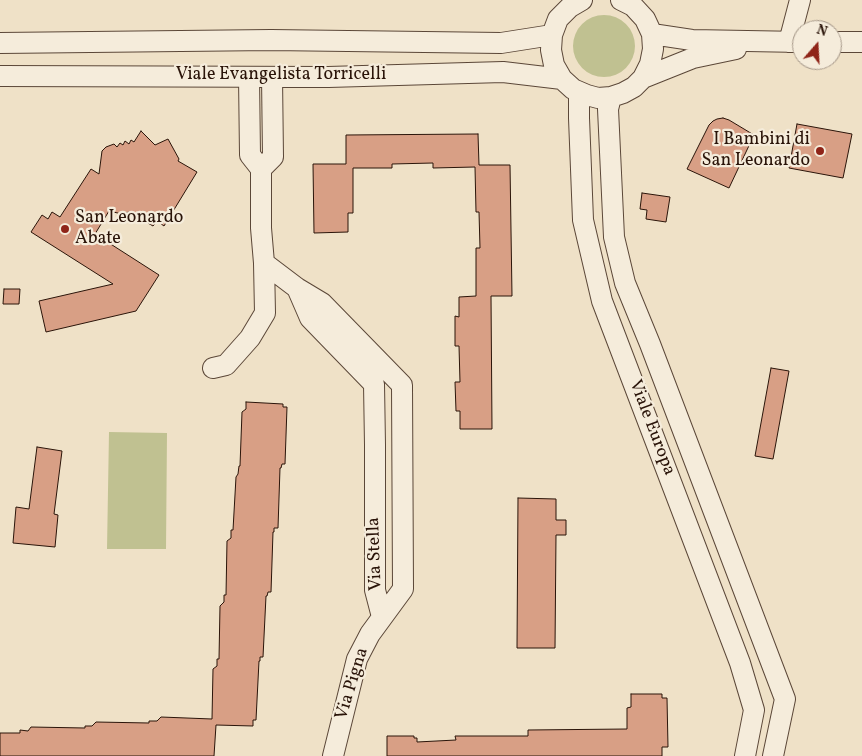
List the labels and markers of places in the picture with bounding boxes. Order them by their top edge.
place label: I Bambini di San Leonardo [702,130,810,172]
marker: I Bambini di San Leonardo [814,145,826,157]
place label: San Leonardo Abate [75,208,183,250]
marker: San Leonardo Abate [59,223,71,235]

